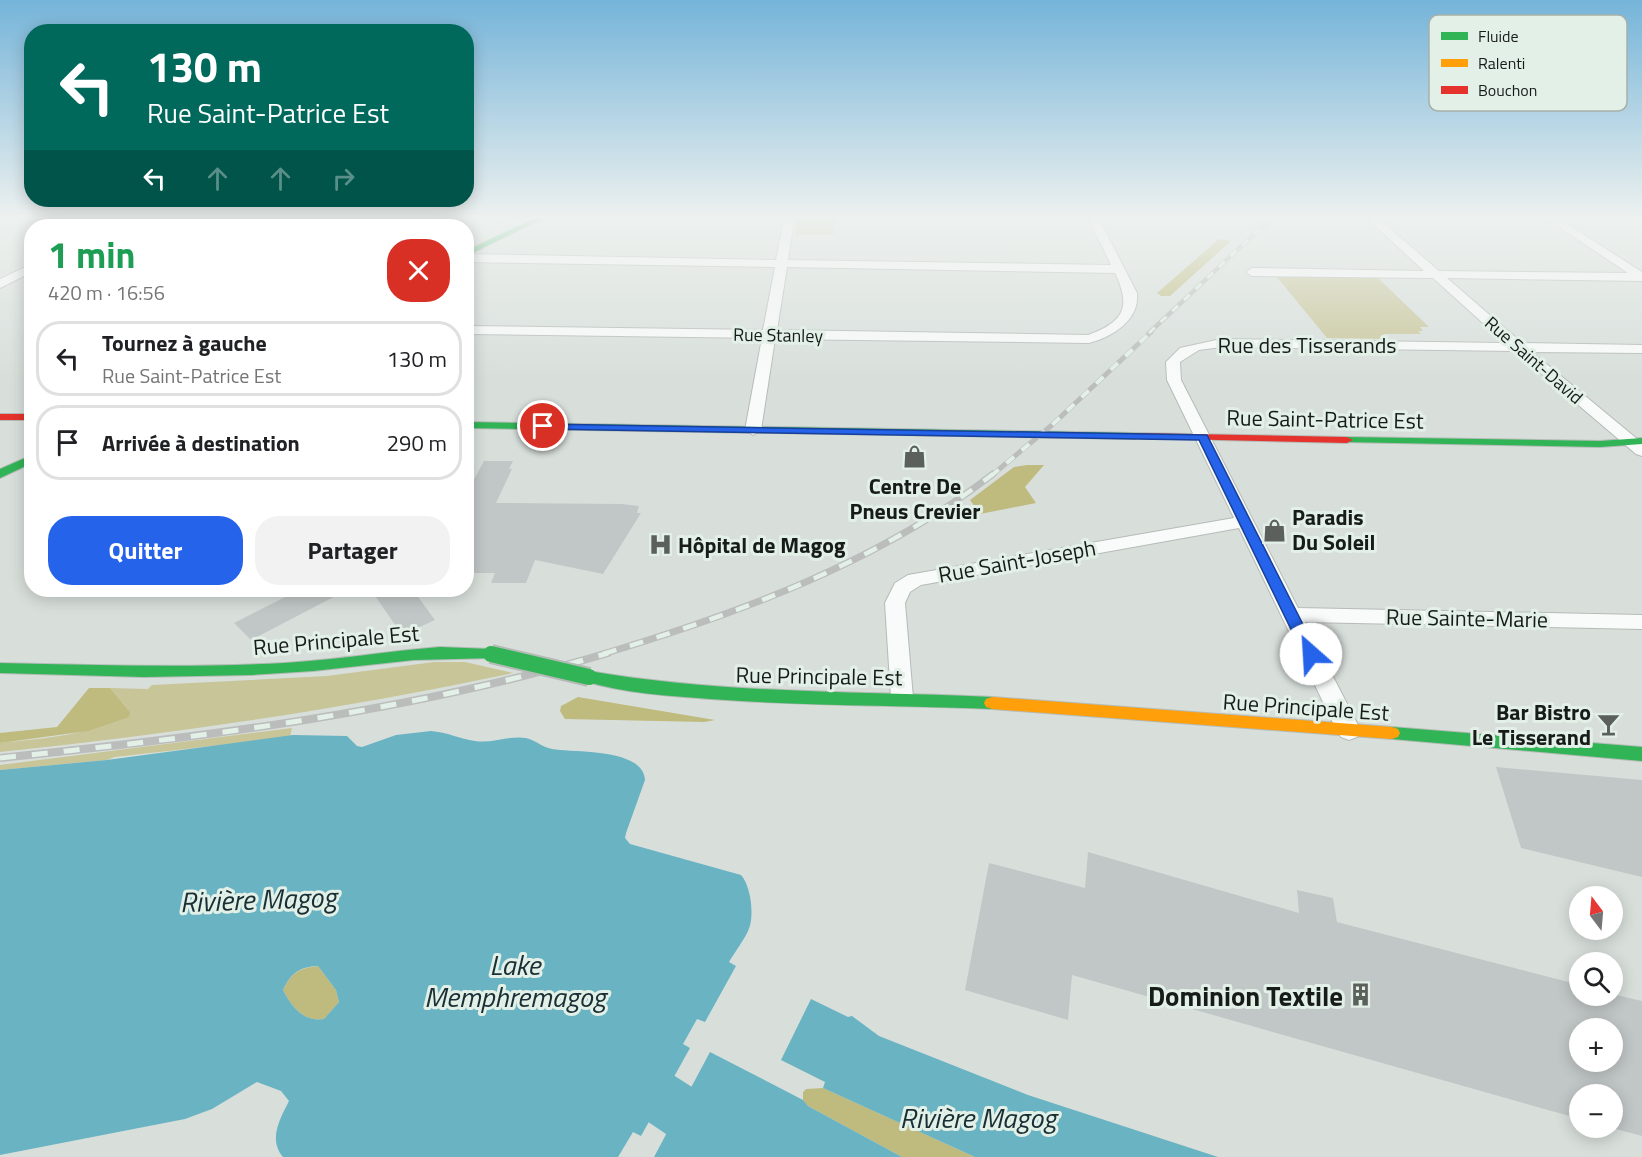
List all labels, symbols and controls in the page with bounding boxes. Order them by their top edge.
legend [1429,15,1627,111]
text: Fluide [1478,24,1519,48]
text: 130 m [147,34,262,98]
icon: left [48,48,126,126]
text: Ralenti [1478,51,1525,75]
text: Bouchon [1478,78,1537,102]
text: Rue Saint-Patrice Est [147,92,389,133]
icon: left [138,162,171,195]
icon: ahead [201,162,234,195]
icon: ahead [264,162,297,195]
icon: right [327,162,360,195]
text: 1 min [48,227,135,282]
button: close [387,239,450,302]
text: 420 m · 16:56 [48,277,165,308]
street label: Rue Saint-David [1479,310,1589,410]
street label: Rue Stanley [733,321,824,349]
text: Tournez à gauche [102,326,267,360]
street label: Rue des Tisserands [1217,328,1397,362]
icon: left [51,342,84,375]
text: 130 m [387,342,447,376]
text: Rue Saint-Patrice Est [102,360,281,391]
pin [517,400,568,451]
street label: Rue Saint-Patrice Est [1226,400,1424,438]
icon: arrive [526,409,559,442]
icon: arrive [51,426,84,459]
text: Arrivée à destination [102,426,300,460]
text: 290 m [387,426,447,460]
shop icon: Centre De Pneus Crevier [902,444,928,470]
place label: Centre De Pneus Crevier [850,469,981,528]
place label: Paradis Du Soleil [1292,500,1376,559]
button: Quitter [48,516,243,585]
button: Partager [255,516,450,585]
shop icon: Paradis Du Soleil [1261,517,1287,543]
place label: Hôpital de Magog [678,528,846,562]
street label: Rue Saint-Joseph [936,530,1098,592]
hospital icon: Hôpital de Magog [647,532,673,558]
street label: Rue Sainte-Marie [1386,600,1548,636]
street label: Rue Principale Est [252,616,421,664]
position arrow [1279,622,1343,686]
street label: Rue Principale Est [735,658,903,694]
street label: Rue Principale Est [1222,684,1391,730]
place label: Bar Bistro Le Tisserand [1472,695,1591,754]
bar icon: Bar Bistro Le Tisserand [1596,712,1622,738]
water label: Rivière Magog [179,875,340,923]
north arrow [1569,886,1623,940]
map controls [1569,886,1623,1138]
water label: Lake Memphremagog [424,943,609,1018]
button: search [1569,952,1623,1006]
place label: Dominion Textile [1148,975,1343,1016]
building icon: Dominion Textile [1348,982,1374,1008]
button: + [1569,1018,1623,1072]
button: − [1569,1084,1623,1138]
water label: Rivière Magog [900,1096,1059,1139]

